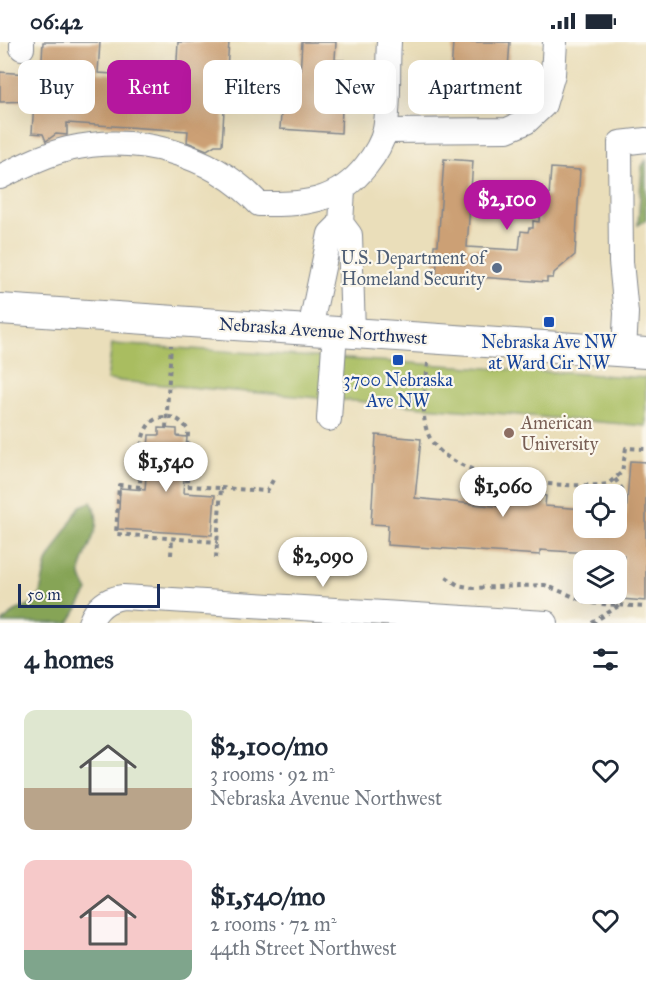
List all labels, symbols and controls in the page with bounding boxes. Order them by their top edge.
text: 06:42 [30,8,83,35]
chip: Buy [18,60,95,114]
chip: Rent [107,60,191,114]
chip: Filters [203,60,302,114]
chip: New [314,60,396,114]
chip: Apartment [408,60,544,114]
pin: $2,100 [458,180,556,231]
text: $2,100 [478,187,536,211]
place label: U.S. Department of Homeland Security [341,247,488,290]
marker: U.S. Department of Homeland Security [490,261,504,275]
street label: Nebraska Avenue Northwest [218,313,429,349]
marker: Nebraska Ave NW at Ward Cir NW [542,315,556,329]
place label: Nebraska Ave NW at Ward Cir NW [481,331,618,374]
marker: 3700 Nebraska Ave NW [391,353,405,367]
place label: 3700 Nebraska Ave NW [343,369,453,412]
place label: American University [520,412,599,455]
marker: American University [502,426,516,440]
pin: $1,540 [117,442,215,493]
text: $1,540 [138,449,194,473]
pin: $1,060 [454,467,552,518]
text: $1,060 [474,474,532,498]
map controls [573,484,627,604]
button: locate [573,484,627,538]
pin: $2,090 [274,537,372,588]
text: $2,090 [292,544,354,568]
button: layers [573,550,627,604]
scale bar [18,581,160,608]
text: 50 m [27,585,61,604]
text: 4 homes [24,643,114,675]
icon: filters [589,643,622,676]
text: $2,100/mo [210,730,328,762]
icon: home [72,734,144,806]
icon: heart [589,754,622,787]
text: 3 rooms · 92 m² [210,762,335,786]
text: Nebraska Avenue Northwest [210,786,442,810]
text: $1,540/mo [210,880,325,912]
icon: home [72,884,144,956]
icon: heart [589,904,622,937]
text: 2 rooms · 72 m² [210,912,337,936]
text: 44th Street Northwest [210,936,397,960]

